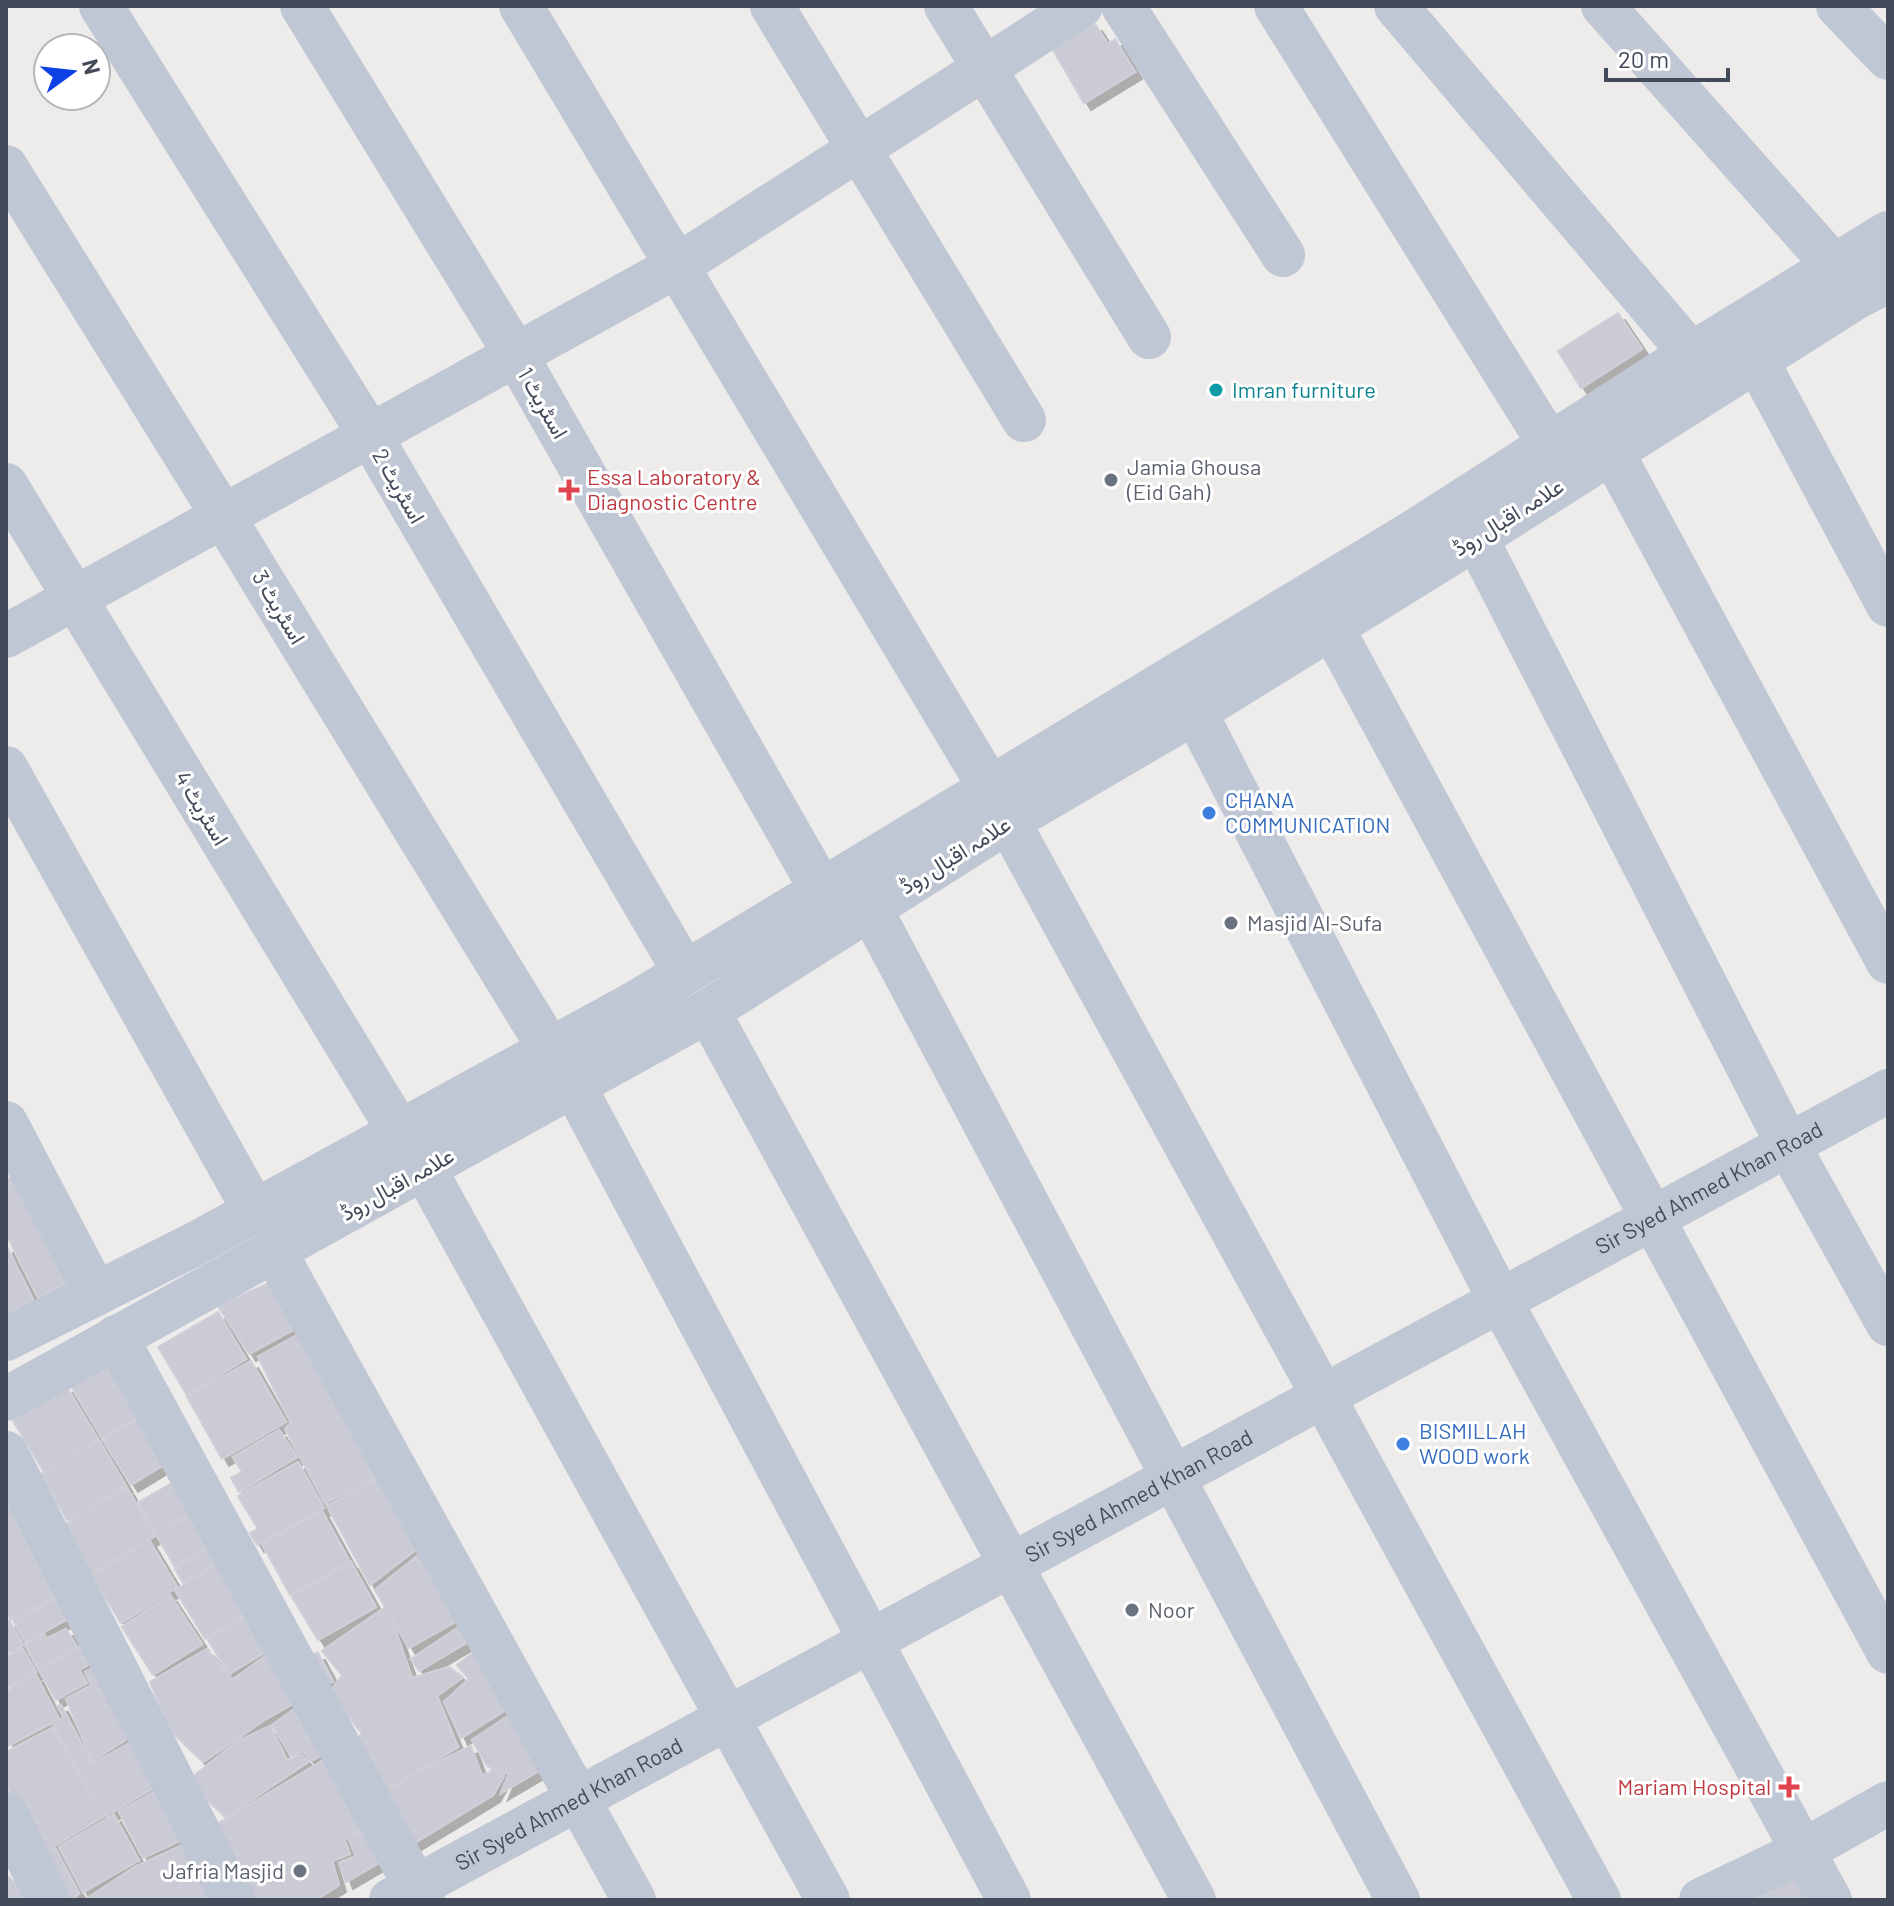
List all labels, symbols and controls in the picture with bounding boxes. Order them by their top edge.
north arrow [32,32,112,112]
scale bar [1606,32,1728,82]
text: 20 m [1618,44,1669,73]
text: N [78,56,107,77]
street label: اسٹریٹ 1 [511,362,575,444]
place label: Imran furniture [1232,376,1376,402]
marker: Imran furniture [1207,381,1225,399]
street label: اسٹریٹ 2 [366,444,432,528]
place label: Jamia Ghousa (Eid Gah) [1126,453,1261,504]
place label: Essa Laboratory & Diagnostic Centre [587,463,761,514]
marker: Jamia Ghousa (Eid Gah) [1102,471,1120,489]
street label: علامہ اقبال روڈ [1447,472,1569,562]
marker: Essa Laboratory & Diagnostic Centre [558,479,580,501]
street label: اسٹریٹ 3 [246,565,312,649]
street label: اسٹریٹ 4 [169,766,235,850]
place label: CHANA COMMUNICATION [1225,786,1390,837]
marker: CHANA COMMUNICATION [1200,804,1218,822]
street label: علامہ اقبال روڈ [894,810,1016,900]
place label: Masjid Al-Sufa [1247,909,1382,935]
marker: Masjid Al-Sufa [1222,914,1240,932]
street label: Sir Syed Ahmed Khan Road [1590,1115,1827,1259]
street label: علامہ اقبال روڈ [335,1141,459,1227]
place label: BISMILLAH WOOD work [1419,1417,1530,1468]
street label: Sir Syed Ahmed Khan Road [1020,1423,1256,1567]
marker: BISMILLAH WOOD work [1394,1435,1412,1453]
place label: Noor [1148,1596,1195,1622]
marker: Noor [1123,1601,1141,1619]
street label: Sir Syed Ahmed Khan Road [450,1731,686,1875]
place label: Mariam Hospital [1618,1773,1771,1799]
marker: Mariam Hospital [1778,1776,1800,1798]
place label: Jafria Masjid [162,1857,284,1883]
marker: Jafria Masjid [291,1862,309,1880]

